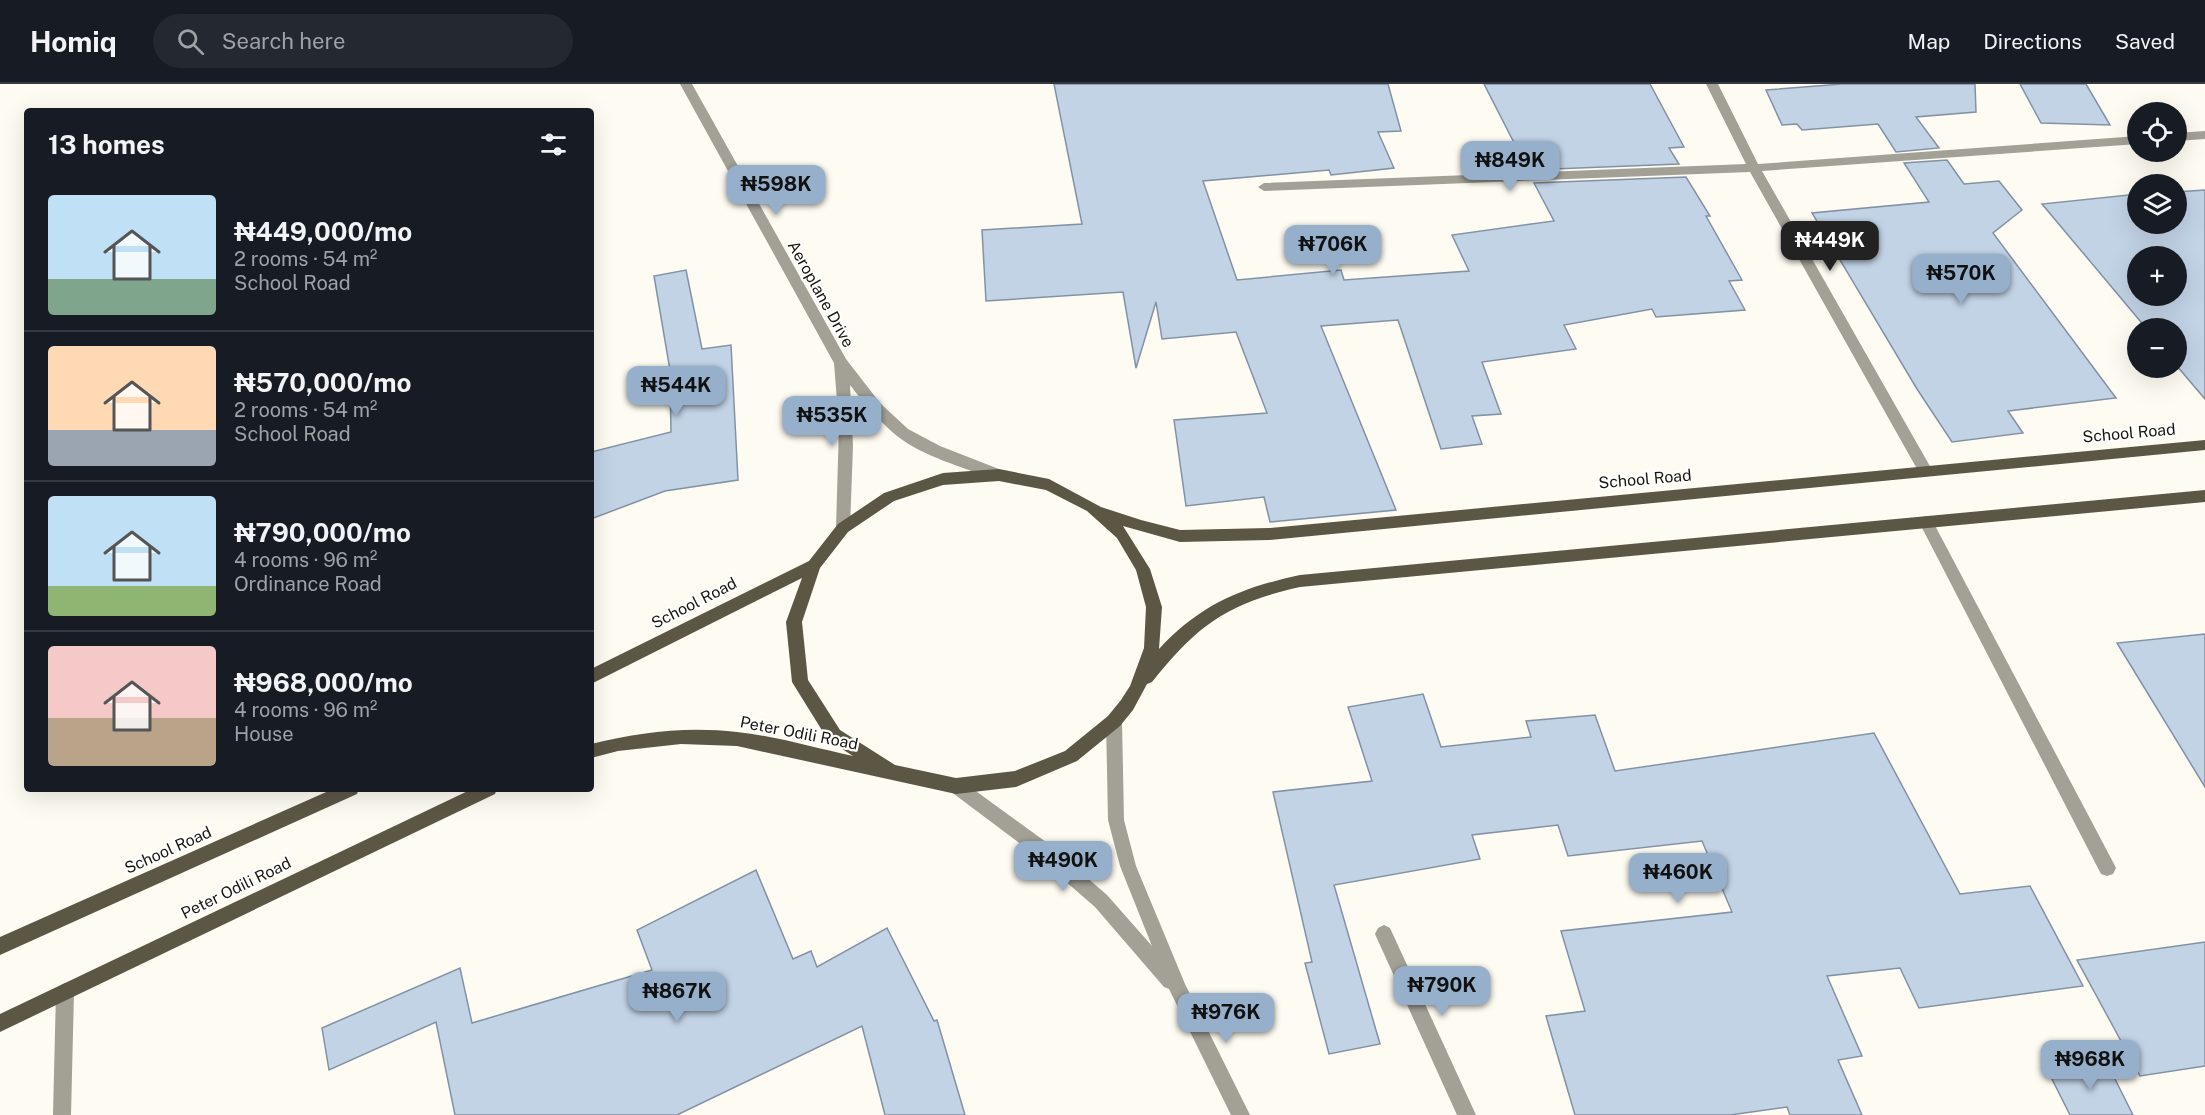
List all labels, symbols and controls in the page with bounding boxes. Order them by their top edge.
search box [153,14,573,68]
text: Homiq [30,25,117,58]
icon: search [174,25,207,58]
text: Search here [222,28,345,54]
text: Map [1908,29,1950,54]
text: Directions [1983,29,2082,54]
text: Saved [2115,29,2175,54]
map controls [2127,102,2187,378]
button: locate [2127,102,2187,162]
icon: filters [537,128,570,161]
text: 13 homes [48,129,165,160]
pin: ₦849K [1468,141,1552,192]
text: ₦849K [1475,148,1545,172]
pin: ₦598K [734,165,818,216]
text: ₦598K [741,172,812,196]
button: layers [2127,174,2187,234]
text: ₦449,000/mo [234,216,412,247]
icon: home [96,219,168,291]
pin: ₦449K [1788,221,1872,272]
pin: ₦706K [1291,225,1375,276]
text: ₦449K [1795,228,1865,252]
text: ₦706K [1298,232,1368,256]
street label: Aeroplane Drive [784,237,858,351]
button: + [2127,246,2187,306]
text: 2 rooms · 54 m² [234,247,377,271]
pin: ₦570K [1919,254,2003,305]
text: ₦570K [1926,261,1996,285]
text: School Road [234,271,351,295]
button: − [2127,318,2187,378]
pin: ₦544K [634,366,718,417]
text: ₦570,000/mo [234,367,411,398]
icon: home [96,370,168,442]
text: ₦544K [641,373,711,397]
pin: ₦535K [790,396,874,447]
text: 2 rooms · 54 m² [234,398,377,422]
text: ₦535K [796,403,868,427]
street label: School Road [2082,419,2176,447]
text: School Road [234,422,351,446]
street label: School Road [1598,465,1692,493]
text: ₦790,000/mo [234,517,411,548]
icon: home [96,520,168,592]
text: 4 rooms · 96 m² [234,548,377,572]
text: Ordinance Road [234,572,382,596]
street label: School Road [648,573,740,633]
text: ₦968,000/mo [234,667,413,698]
icon: home [96,670,168,742]
text: 4 rooms · 96 m² [234,698,377,722]
street label: Peter Odili Road [738,712,860,754]
text: House [234,722,294,746]
street label: School Road [122,822,214,878]
pin: ₦490K [1021,841,1105,892]
text: ₦490K [1028,848,1098,872]
street label: Peter Odili Road [178,853,294,923]
pin: ₦460K [1636,853,1720,904]
text: ₦460K [1643,860,1713,884]
pin: ₦790K [1400,966,1484,1017]
pin: ₦867K [635,972,719,1023]
text: ₦790K [1407,973,1477,997]
text: ₦867K [642,979,712,1003]
pin: ₦976K [1184,993,1268,1044]
text: ₦976K [1191,1000,1261,1024]
pin: ₦968K [2048,1040,2132,1091]
text: ₦968K [2055,1047,2125,1071]

